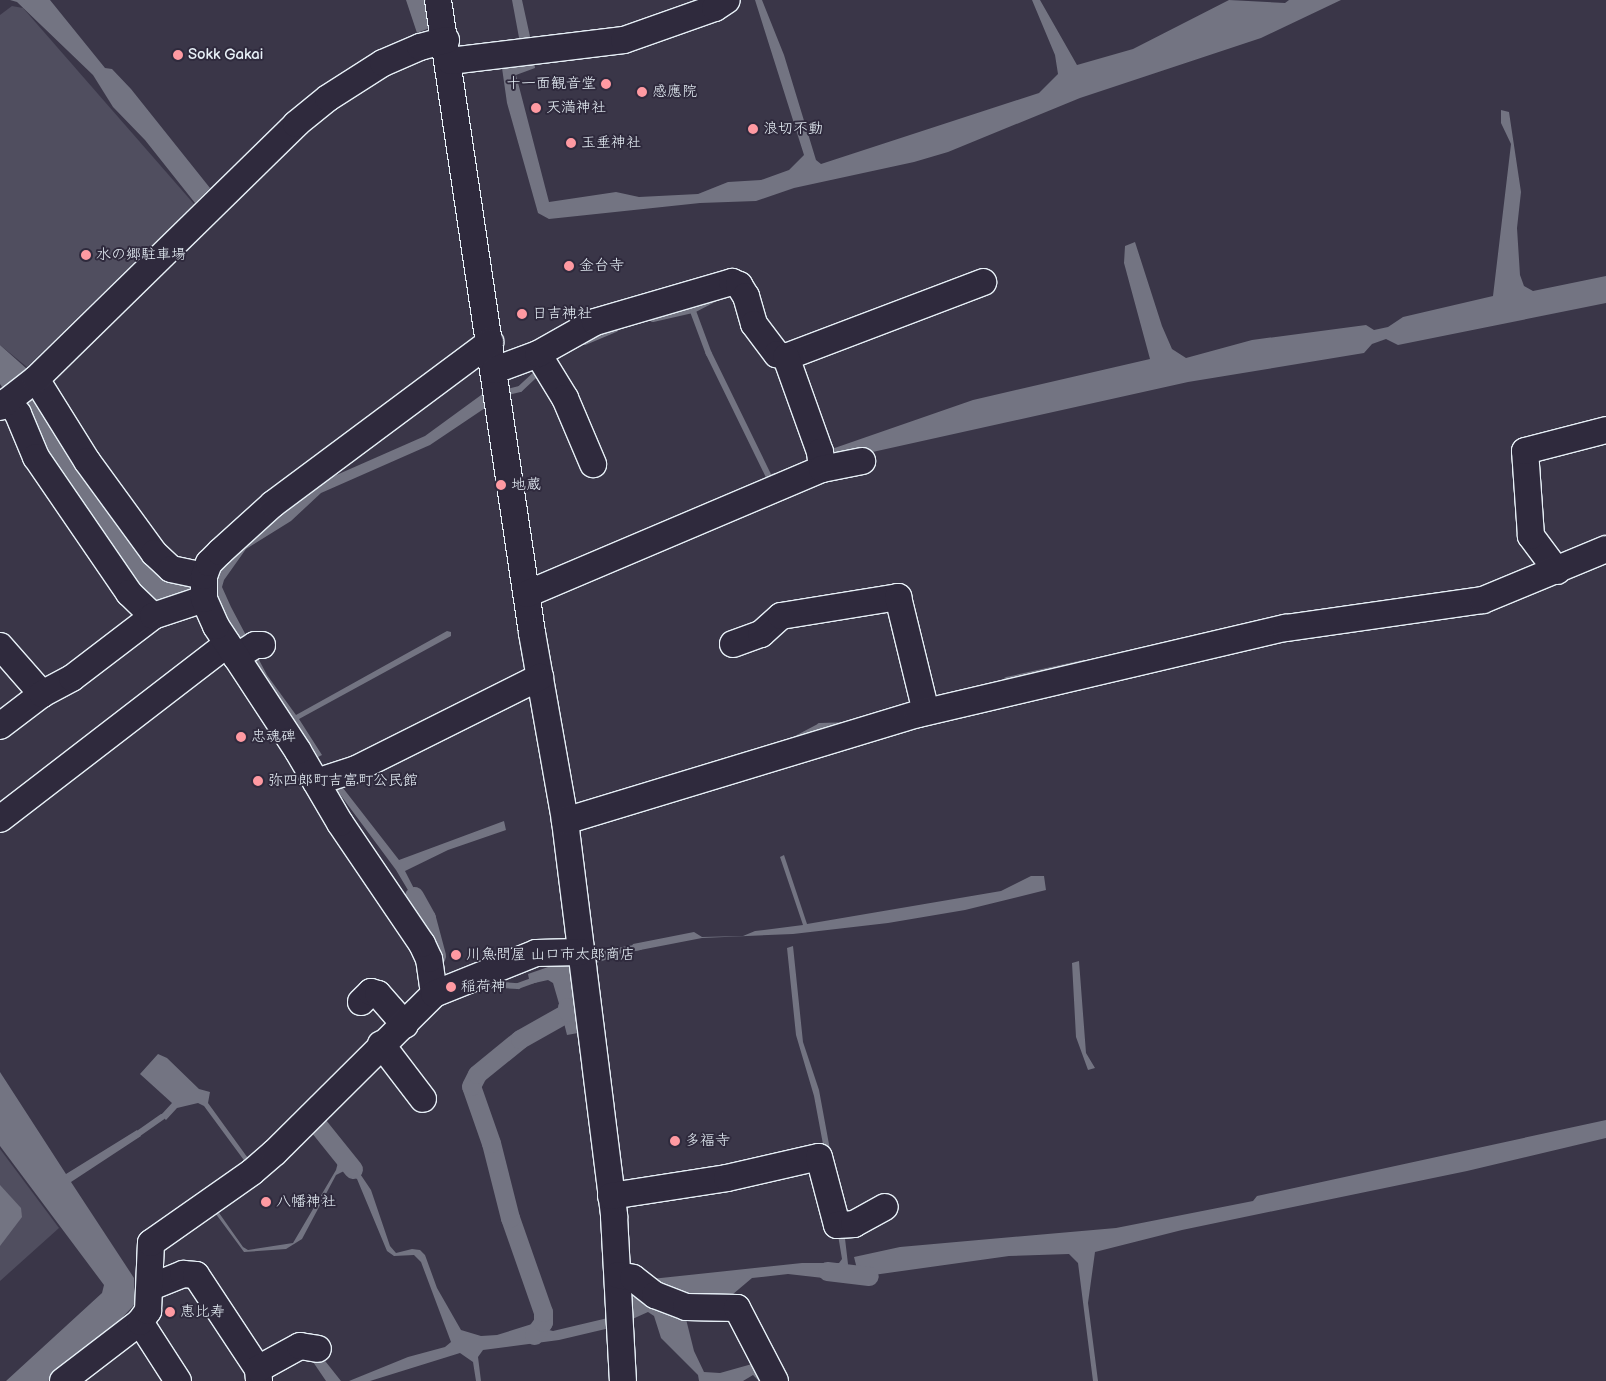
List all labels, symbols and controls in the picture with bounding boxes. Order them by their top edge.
place label: Sokk Gakai [188,46,263,64]
marker: Sokk Gakai [172,49,184,61]
place label: 十一面観音堂 [506,75,596,93]
marker: 十一面観音堂 [600,78,612,90]
place label: 感應院 [652,83,697,101]
marker: 感應院 [636,86,648,98]
place label: 天満神社 [546,99,606,117]
marker: 天満神社 [530,102,542,114]
place label: 浪切不動 [763,120,823,138]
marker: 浪切不動 [747,123,759,135]
place label: 玉垂神社 [581,134,641,152]
marker: 玉垂神社 [565,137,577,149]
place label: 水の郷駐車場 [96,246,186,264]
marker: 水の郷駐車場 [80,249,92,261]
place label: 金台寺 [579,257,624,275]
marker: 金台寺 [563,260,575,272]
place label: 日吉神社 [532,305,592,323]
marker: 日吉神社 [516,308,528,320]
place label: 地蔵 [511,476,541,494]
marker: 地蔵 [495,479,507,491]
place label: 忠魂碑 [251,728,296,746]
marker: 忠魂碑 [235,731,247,743]
place label: 弥四郎町吉富町公民館 [268,772,418,790]
marker: 弥四郎町吉富町公民館 [252,775,264,787]
place label: 川魚問屋 山口市太郎商店 [466,946,635,964]
marker: 川魚問屋 山口市太郎商店 [450,949,462,961]
place label: 稲荷神 [461,978,506,996]
marker: 稲荷神 [445,981,457,993]
place label: 多福寺 [685,1132,730,1150]
marker: 多福寺 [669,1135,681,1147]
place label: 八幡神社 [276,1193,336,1211]
marker: 八幡神社 [260,1196,272,1208]
place label: 恵比寿 [180,1303,225,1321]
marker: 恵比寿 [164,1306,176,1318]

